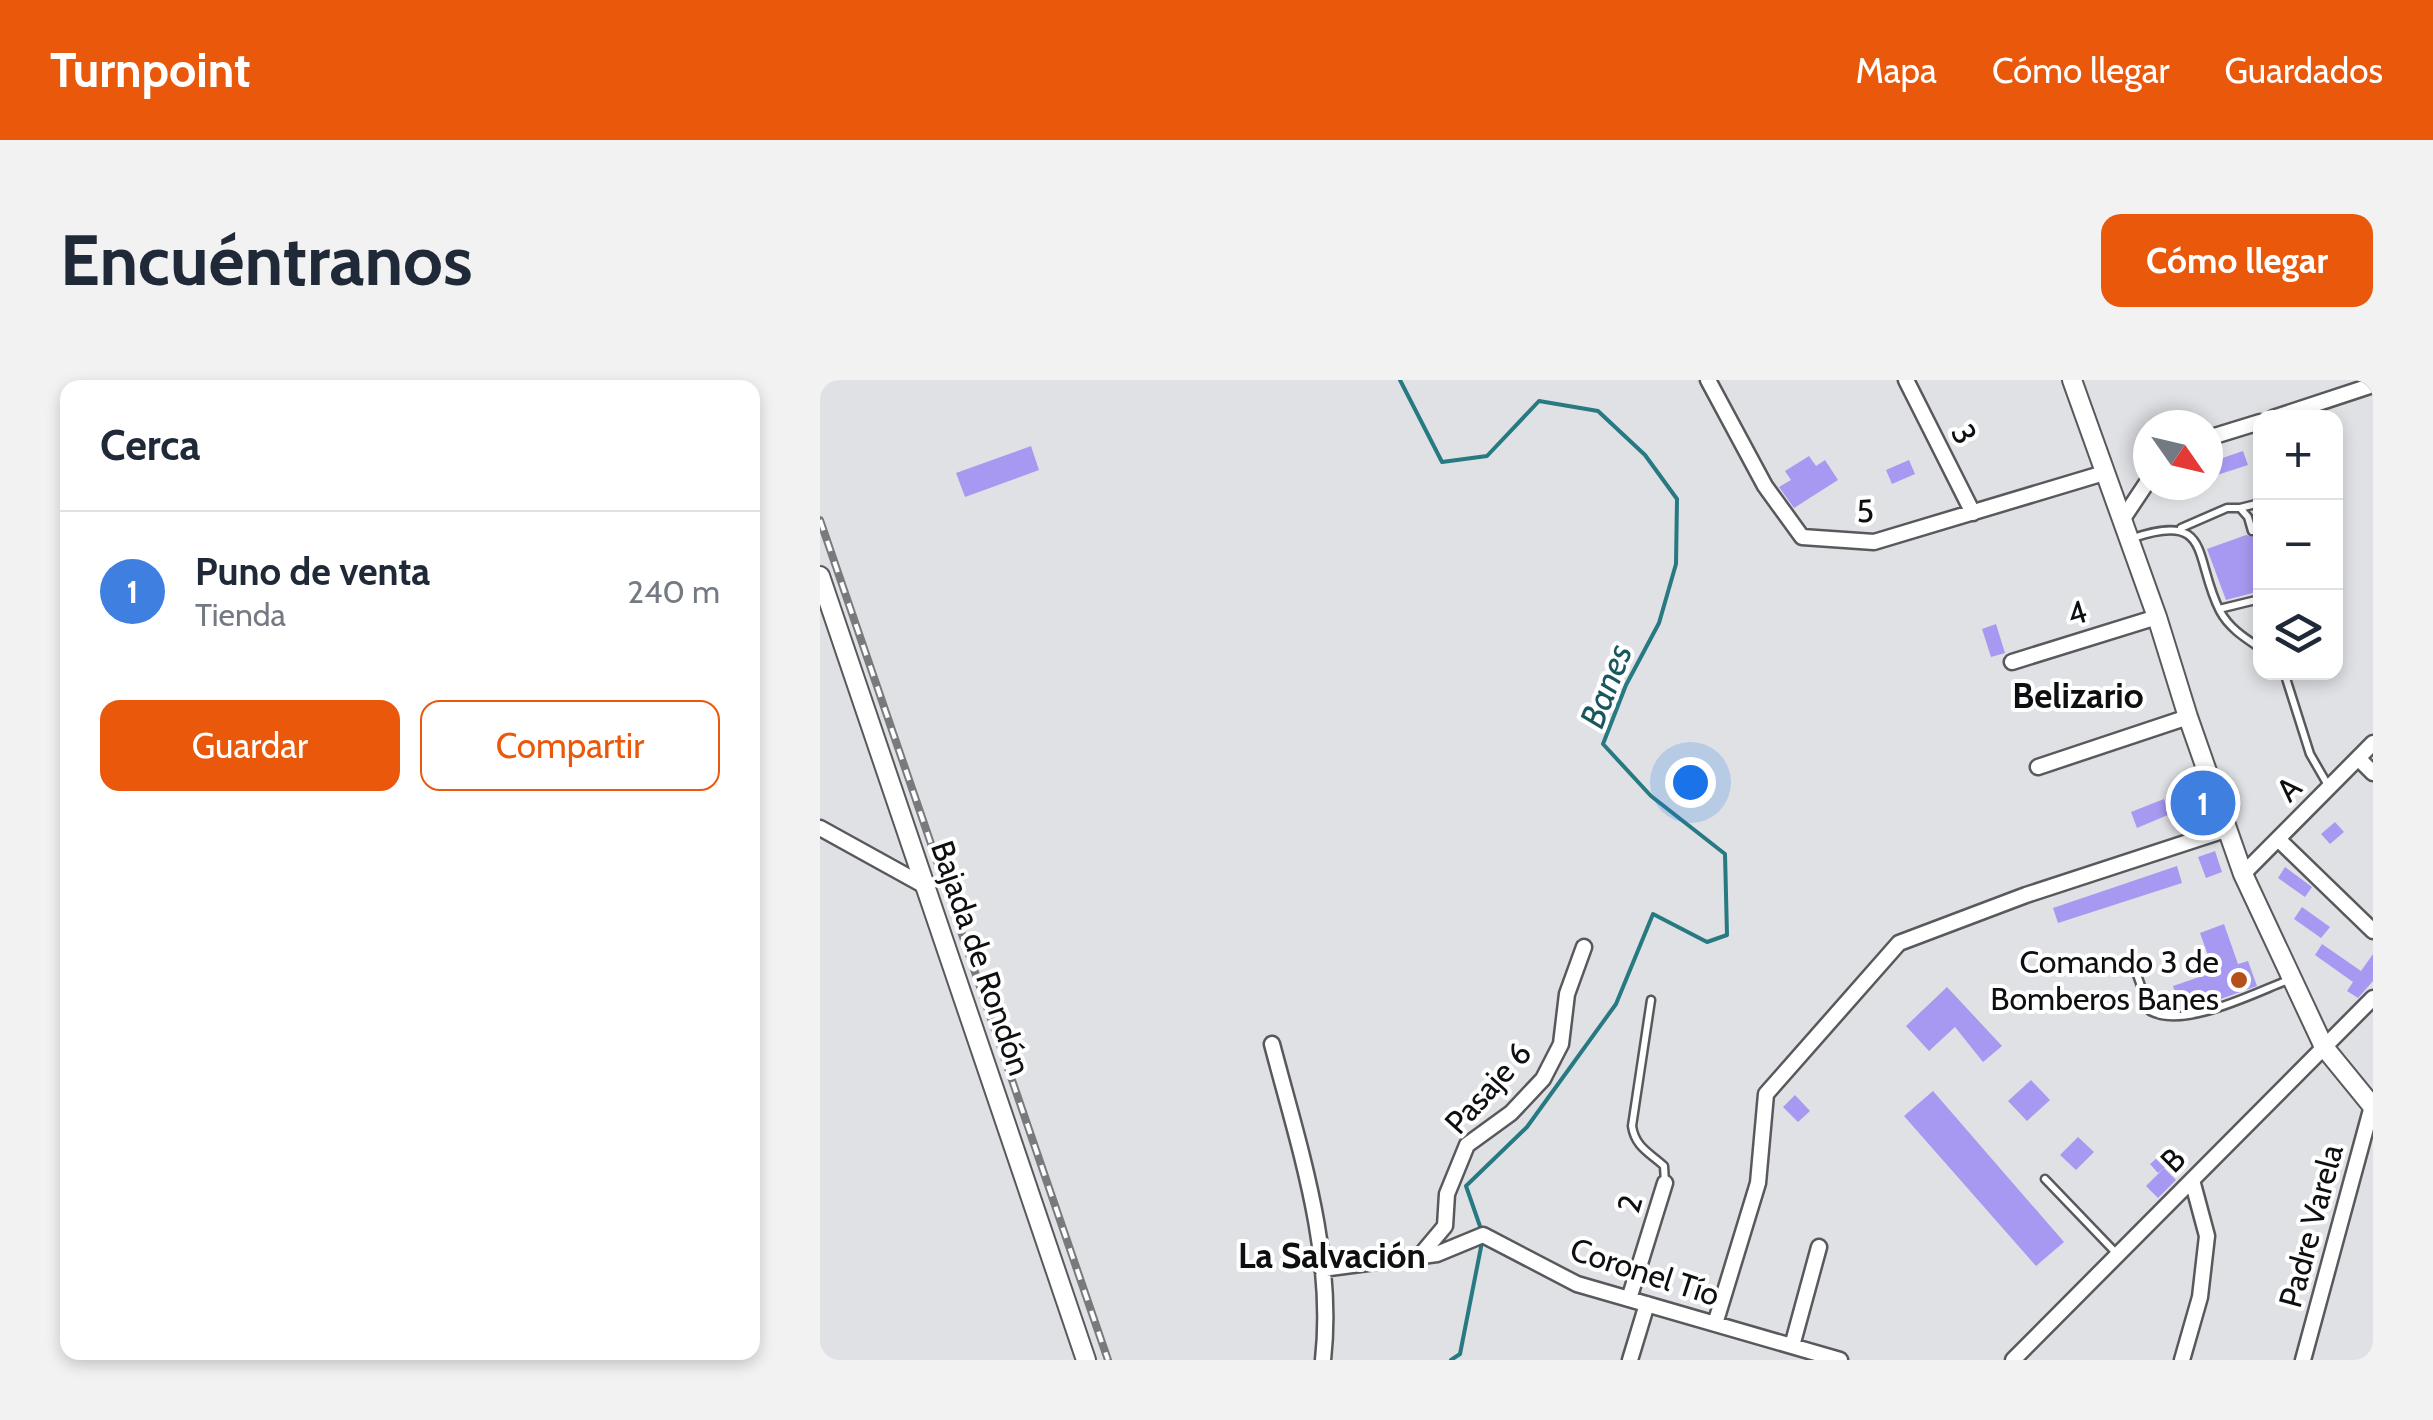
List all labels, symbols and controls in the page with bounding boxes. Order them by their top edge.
text: Turnpoint [50,41,251,99]
text: Mapa [1856,49,1937,92]
text: Cómo llegar [1992,49,2170,92]
text: Guardados [2225,49,2383,92]
button: Cómo llegar [2101,214,2373,307]
text: Encuéntranos [60,217,473,303]
north arrow [2133,410,2223,500]
map controls [2253,410,2343,680]
button: + [2253,410,2343,500]
street label: 3 [1943,417,1986,450]
text: Cerca [100,419,200,471]
street label: 5 [1855,491,1875,530]
button: − [2253,500,2343,590]
text: Puno de venta [195,548,430,595]
text: 1 [127,572,138,611]
text: 240 m [627,572,720,611]
button: layers [2253,590,2343,680]
street label: 4 [2062,591,2091,634]
text: Tienda [195,595,286,634]
water label: Banes [1570,638,1641,734]
district label: Belizario [2012,674,2144,717]
button: Guardar [100,700,400,791]
button: Compartir [420,700,720,791]
your location [1665,757,1716,808]
pin: 1 [2170,766,2236,840]
street label: A [2268,768,2310,809]
street label: Bajada de Rondón [923,835,1040,1080]
place label: Comando 3 de Bomberos Banes [1990,942,2219,1018]
marker: Comando 3 de Bomberos Banes [2228,969,2250,991]
street label: Pasaje 6 [1436,1034,1539,1142]
street label: B [2152,1139,2193,1180]
street label: Padre Varela [2270,1140,2351,1312]
street label: 2 [1608,1190,1651,1218]
street label: Coronel Tío [1566,1229,1725,1314]
district label: La Salvación [1238,1234,1426,1277]

